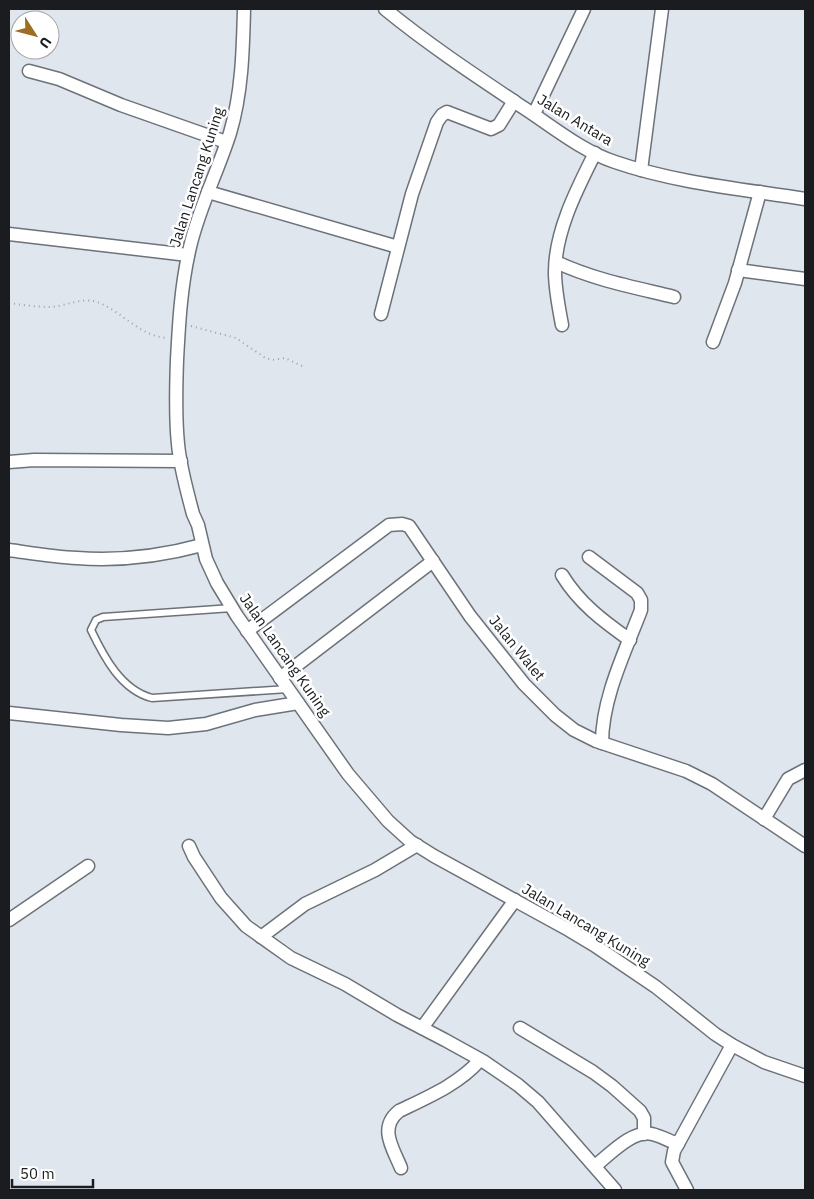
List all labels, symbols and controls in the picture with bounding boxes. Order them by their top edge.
north arrow [10,10,60,60]
text: U [35,33,56,52]
street label: Jalan Antara [534,90,616,150]
street label: Jalan Lancang Kuning [165,104,228,249]
street label: Jalan Lancang Kuning [236,589,335,720]
street label: Jalan Walet [485,611,550,684]
street label: Jalan Lancang Kuning [519,879,654,970]
scale bar [12,1156,94,1188]
text: 50 m [20,1164,55,1183]

